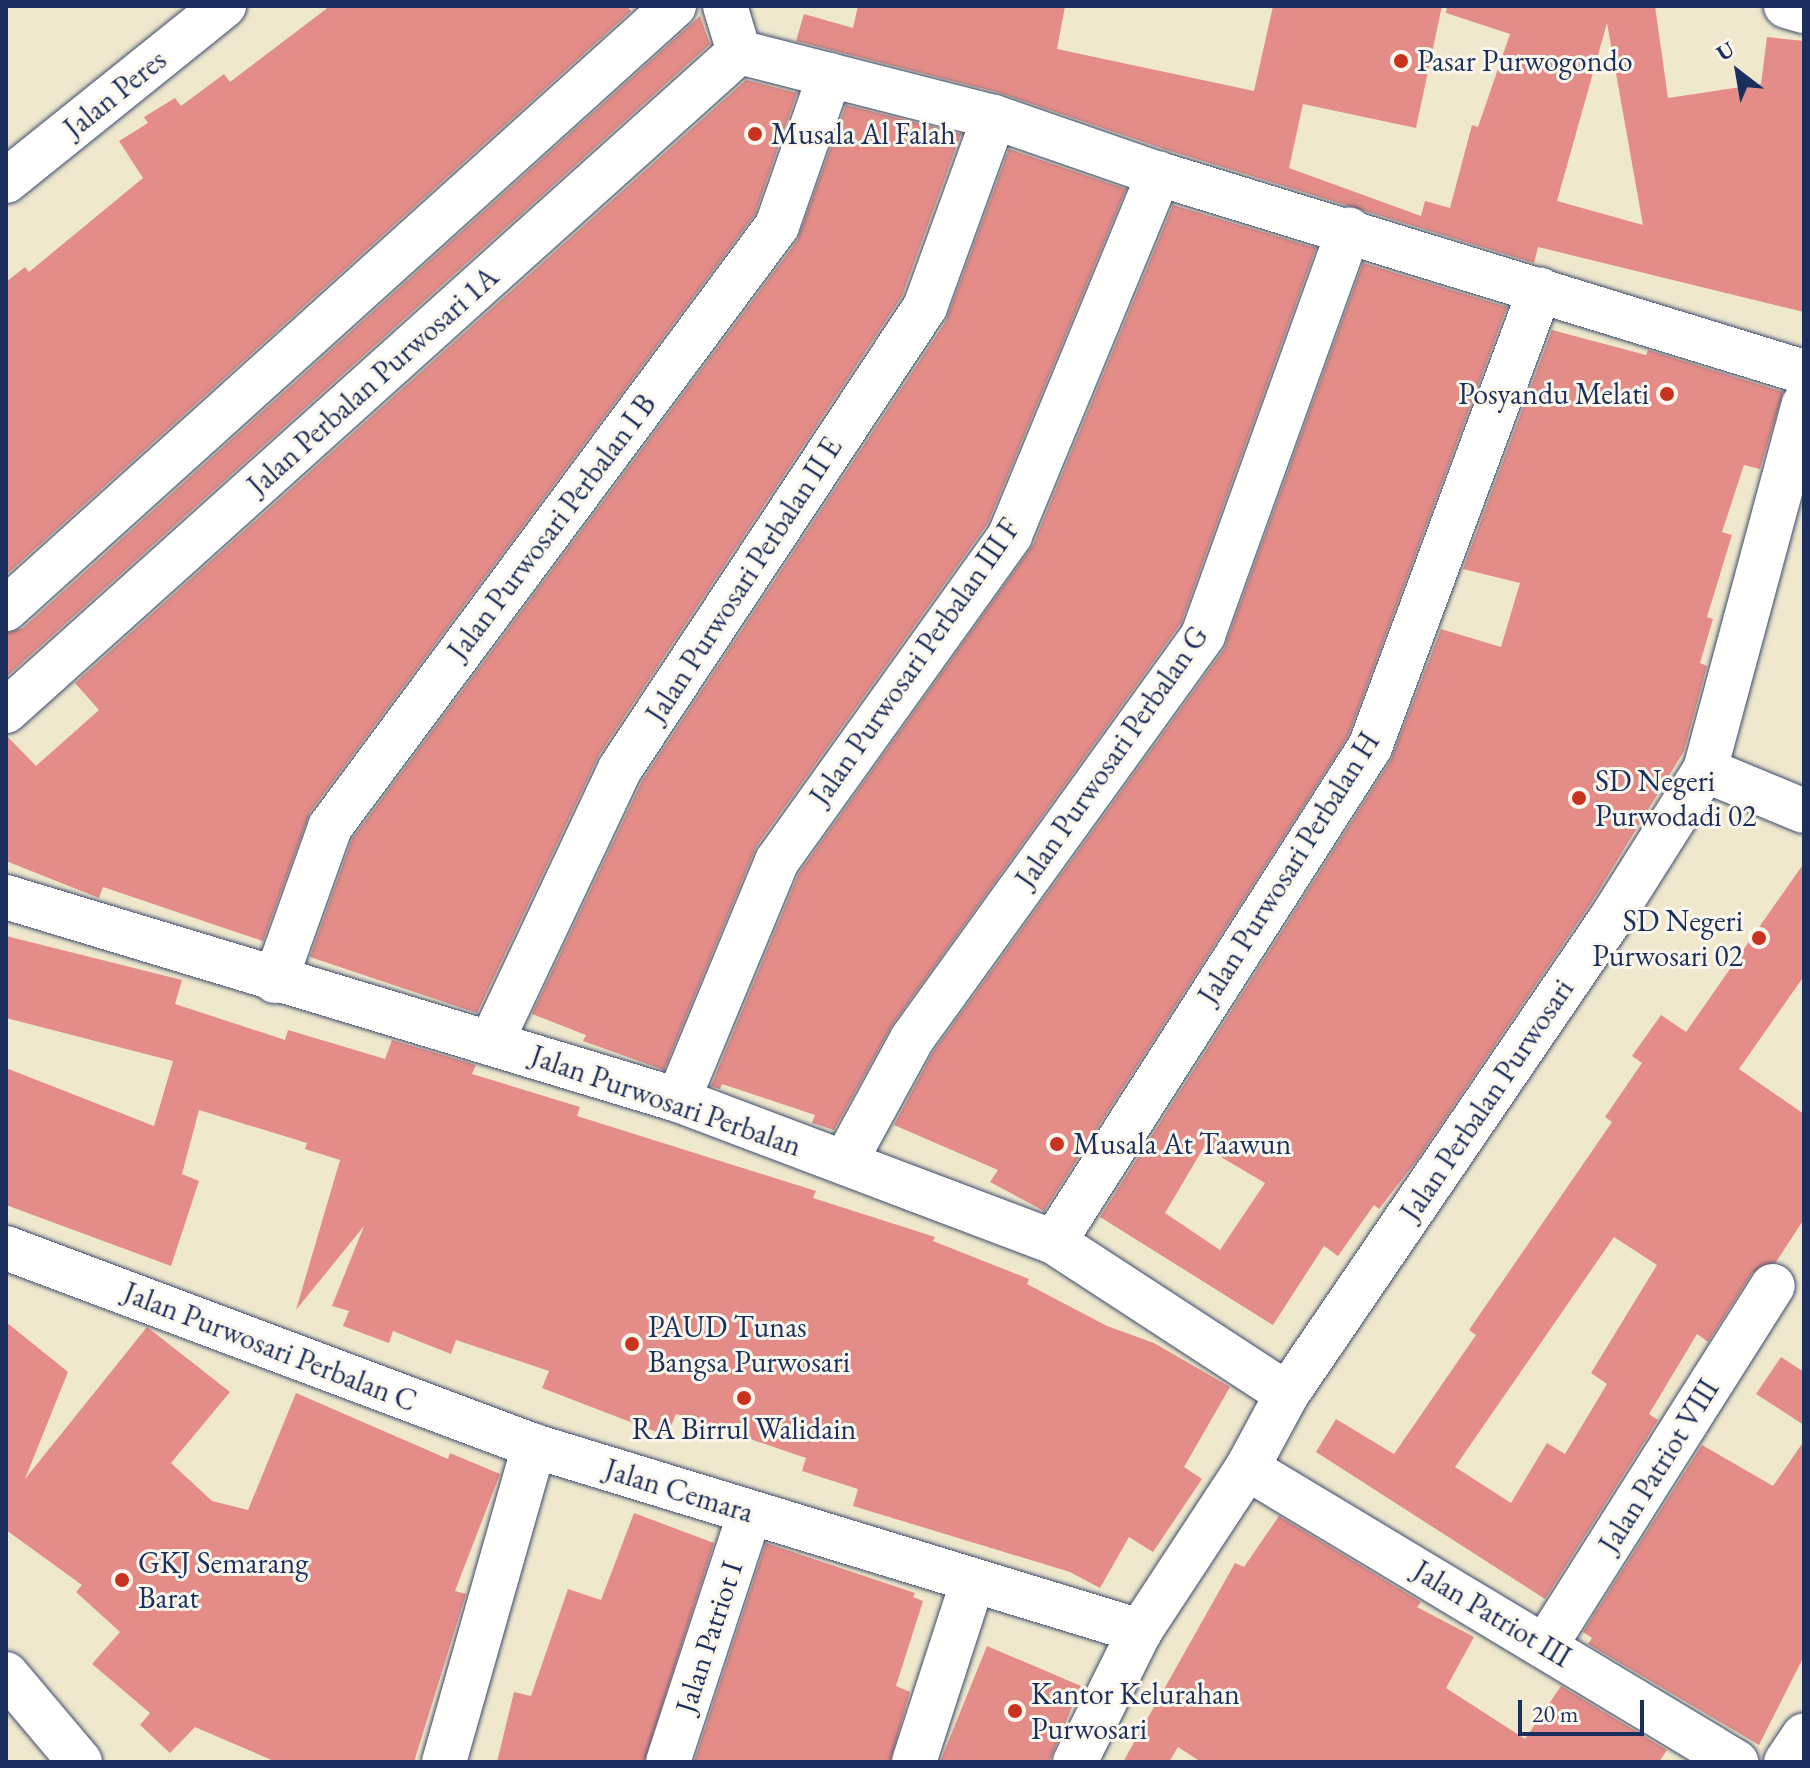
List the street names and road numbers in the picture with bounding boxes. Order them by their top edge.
street label: Jalan Peres [57,42,173,146]
street label: Jalan Perbalan Purwosari 1A [240,259,506,503]
street label: Jalan Purwosari Perbalan I B [440,387,664,667]
street label: Jalan Purwosari Perbalan II E [638,430,850,730]
street label: Jalan Purwosari Perbalan III F [802,512,1028,812]
street label: Jalan Purwosari Perbalan G [1008,619,1216,895]
street label: Jalan Purwosari Perbalan H [1190,725,1388,1011]
street label: Jalan Perbalan Purwosari [1393,972,1581,1228]
street label: Jalan Purwosari Perbalan [526,1038,806,1164]
street label: Jalan Purwosari Perbalan C [118,1274,422,1420]
street label: Jalan Patriot VIII [1591,1372,1727,1560]
street label: Jalan Cemara [600,1451,758,1531]
street label: Jalan Patriot III [1406,1553,1578,1675]
street label: Jalan Patriot I [668,1557,750,1717]

